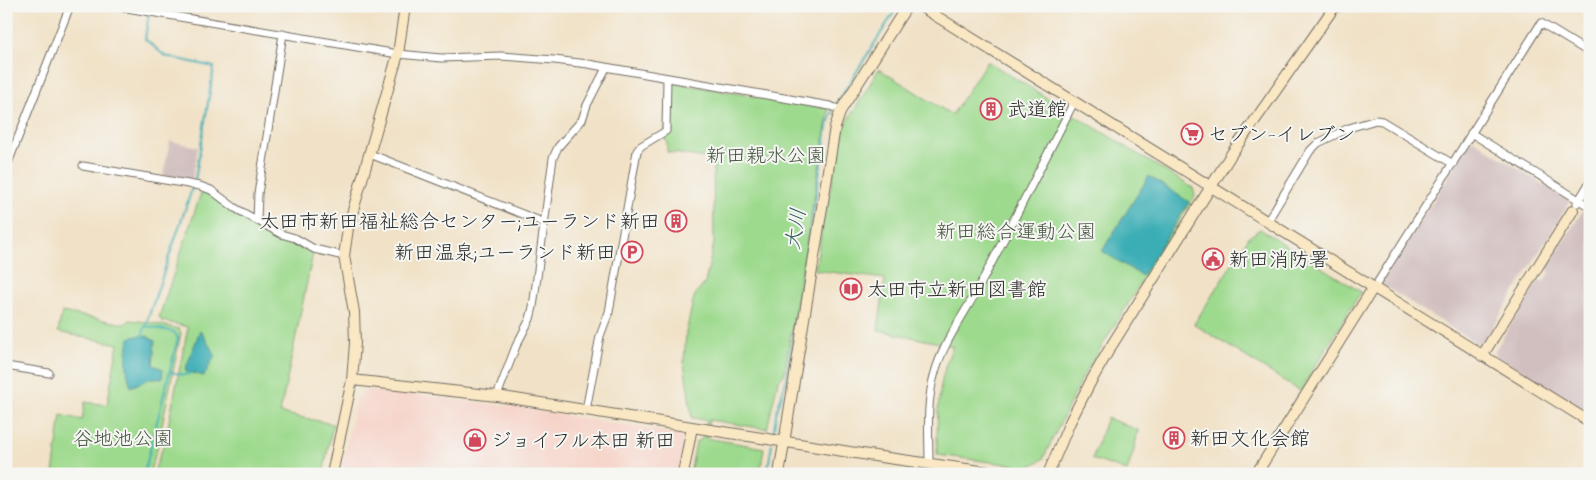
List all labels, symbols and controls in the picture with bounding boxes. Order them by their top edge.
building icon: 武道館 [979,97,1003,121]
place label: 武道館 [1007,97,1067,126]
supermarket icon: セブン-イレブン [1180,122,1204,146]
place label: セブン-イレブン [1208,122,1356,151]
park label: 新田親水公園 [706,143,826,172]
water label: 大川 [779,206,815,252]
place label: 太田市新田福祉総合センター;ユーランド新田 [259,209,660,238]
building icon: 太田市新田福祉総合センター;ユーランド新田 [664,209,688,233]
park label: 新田総合運動公園 [936,219,1096,248]
place label: 新田温泉;ユーランド新田 [394,240,616,269]
parking icon: 新田温泉;ユーランド新田 [620,240,644,264]
public building icon: 新田消防署 [1201,247,1225,271]
place label: 新田消防署 [1229,247,1329,276]
library icon: 太田市立新田図書館 [839,277,863,301]
place label: 太田市立新田図書館 [867,277,1047,306]
park label: 谷地池公園 [73,426,173,455]
building icon: 新田文化会館 [1162,426,1186,450]
place label: 新田文化会館 [1190,426,1310,455]
shop icon: ジョイフル本田 新田 [463,428,487,452]
place label: ジョイフル本田 新田 [491,428,675,457]

